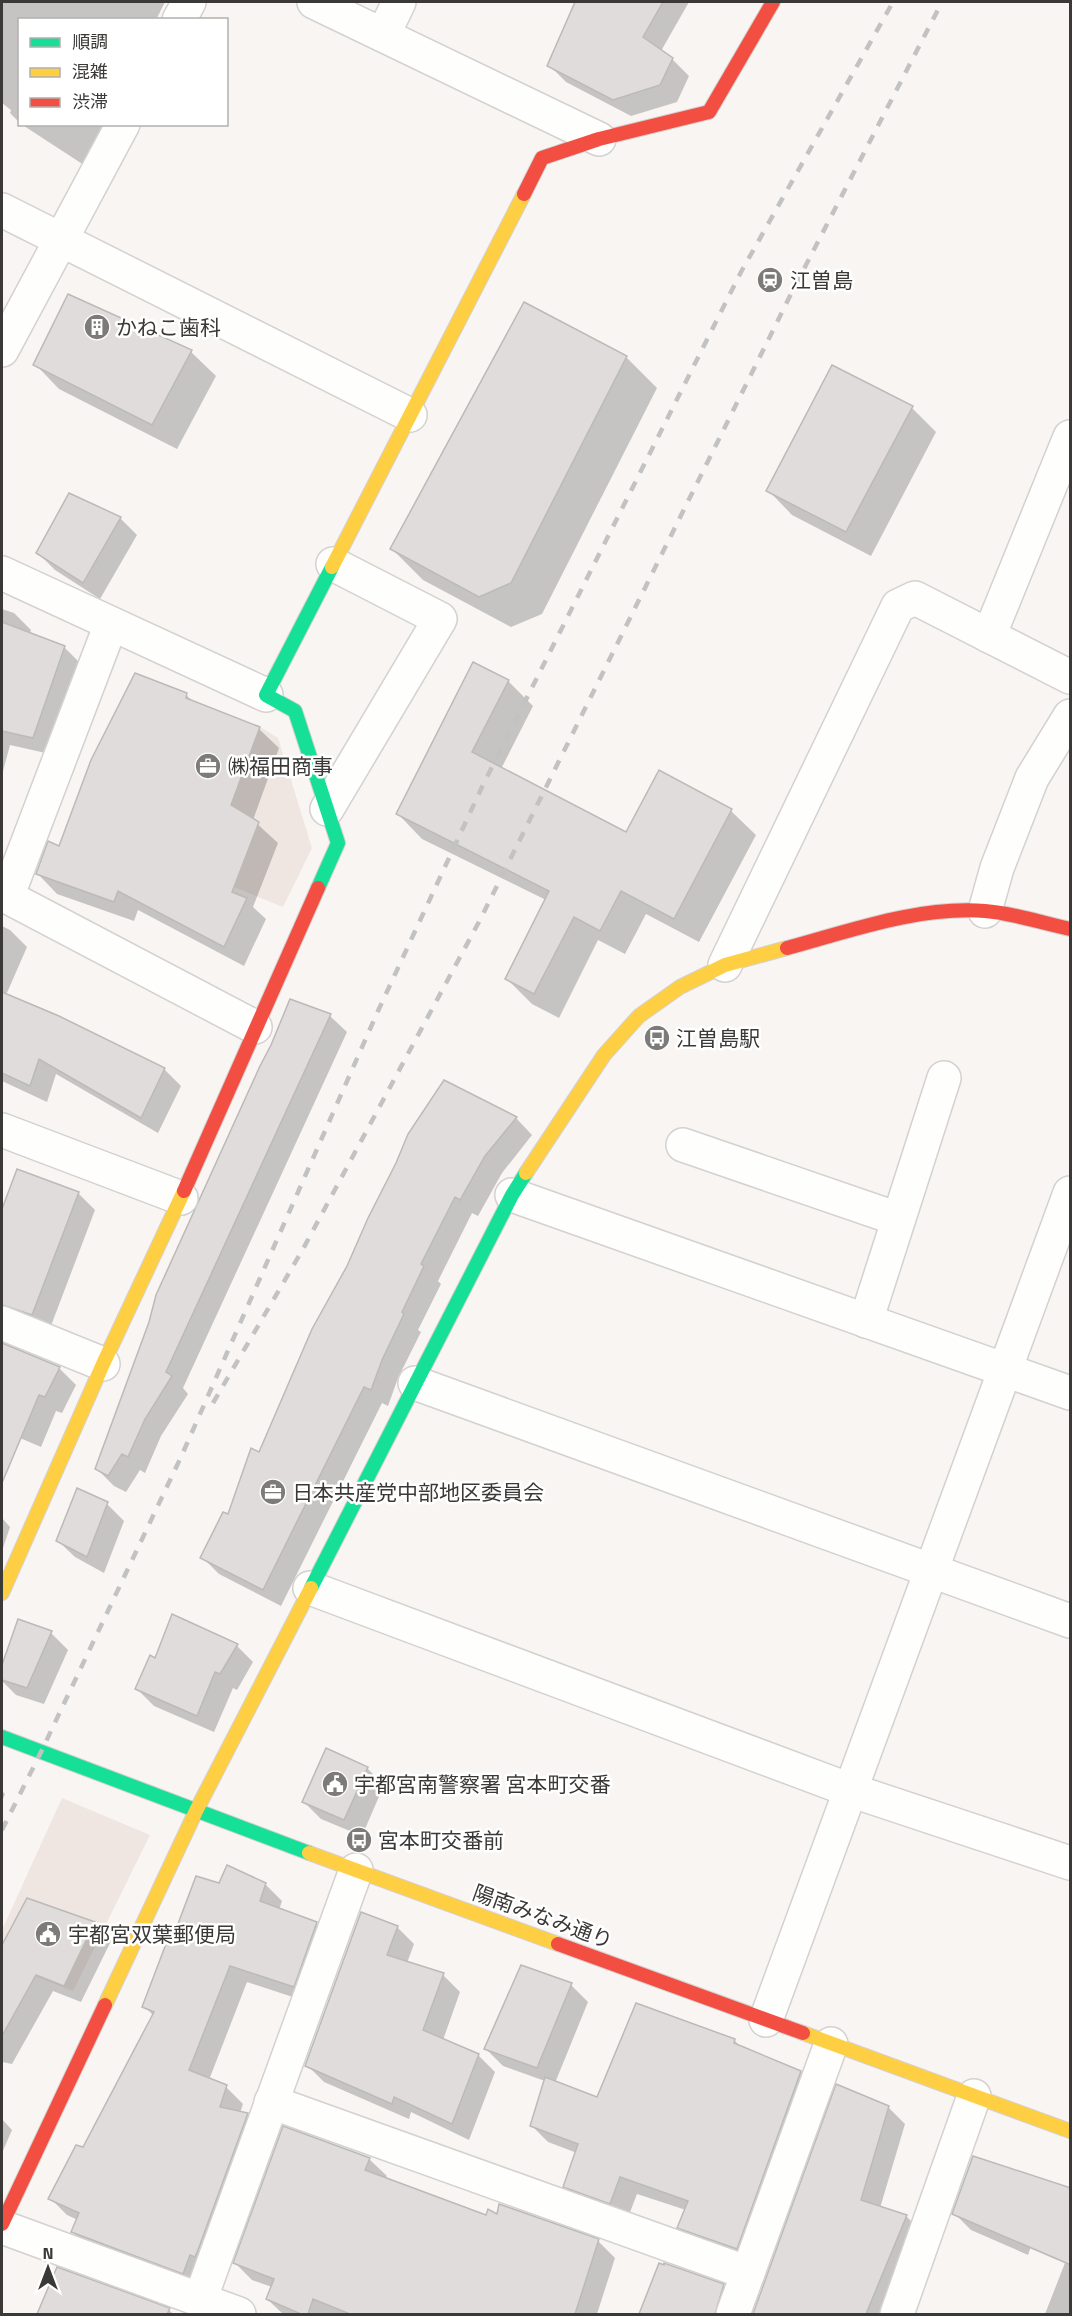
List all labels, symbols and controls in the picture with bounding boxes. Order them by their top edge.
legend [18,18,228,126]
text: 順調 [72,28,108,55]
text: 混雑 [72,58,108,85]
text: 渋滞 [72,88,108,115]
place label: 江曽島 [790,264,853,296]
station icon: 江曽島 [755,265,785,295]
place label: かねこ歯科 [116,311,221,343]
building icon: かねこ歯科 [82,312,112,342]
place label: ㈱福田商事 [228,750,333,782]
office icon: ㈱福田商事 [193,751,223,781]
place label: 江曽島駅 [676,1022,760,1054]
bus stop icon: 江曽島駅 [642,1023,672,1053]
place label: 日本共産党中部地区委員会 [292,1476,544,1508]
office icon: 日本共産党中部地区委員会 [258,1477,288,1507]
place label: 宇都宮南警察署 宮本町交番 [354,1768,611,1800]
public building icon: 宇都宮南警察署 宮本町交番 [320,1769,350,1799]
place label: 宮本町交番前 [378,1824,504,1856]
bus stop icon: 宮本町交番前 [344,1825,374,1855]
street label: 陽南みなみ通り [468,1876,618,1956]
place label: 宇都宮双葉郵便局 [68,1918,236,1950]
public building icon: 宇都宮双葉郵便局 [33,1919,63,1949]
north arrow [18,2238,78,2298]
text: N [42,2241,54,2265]

